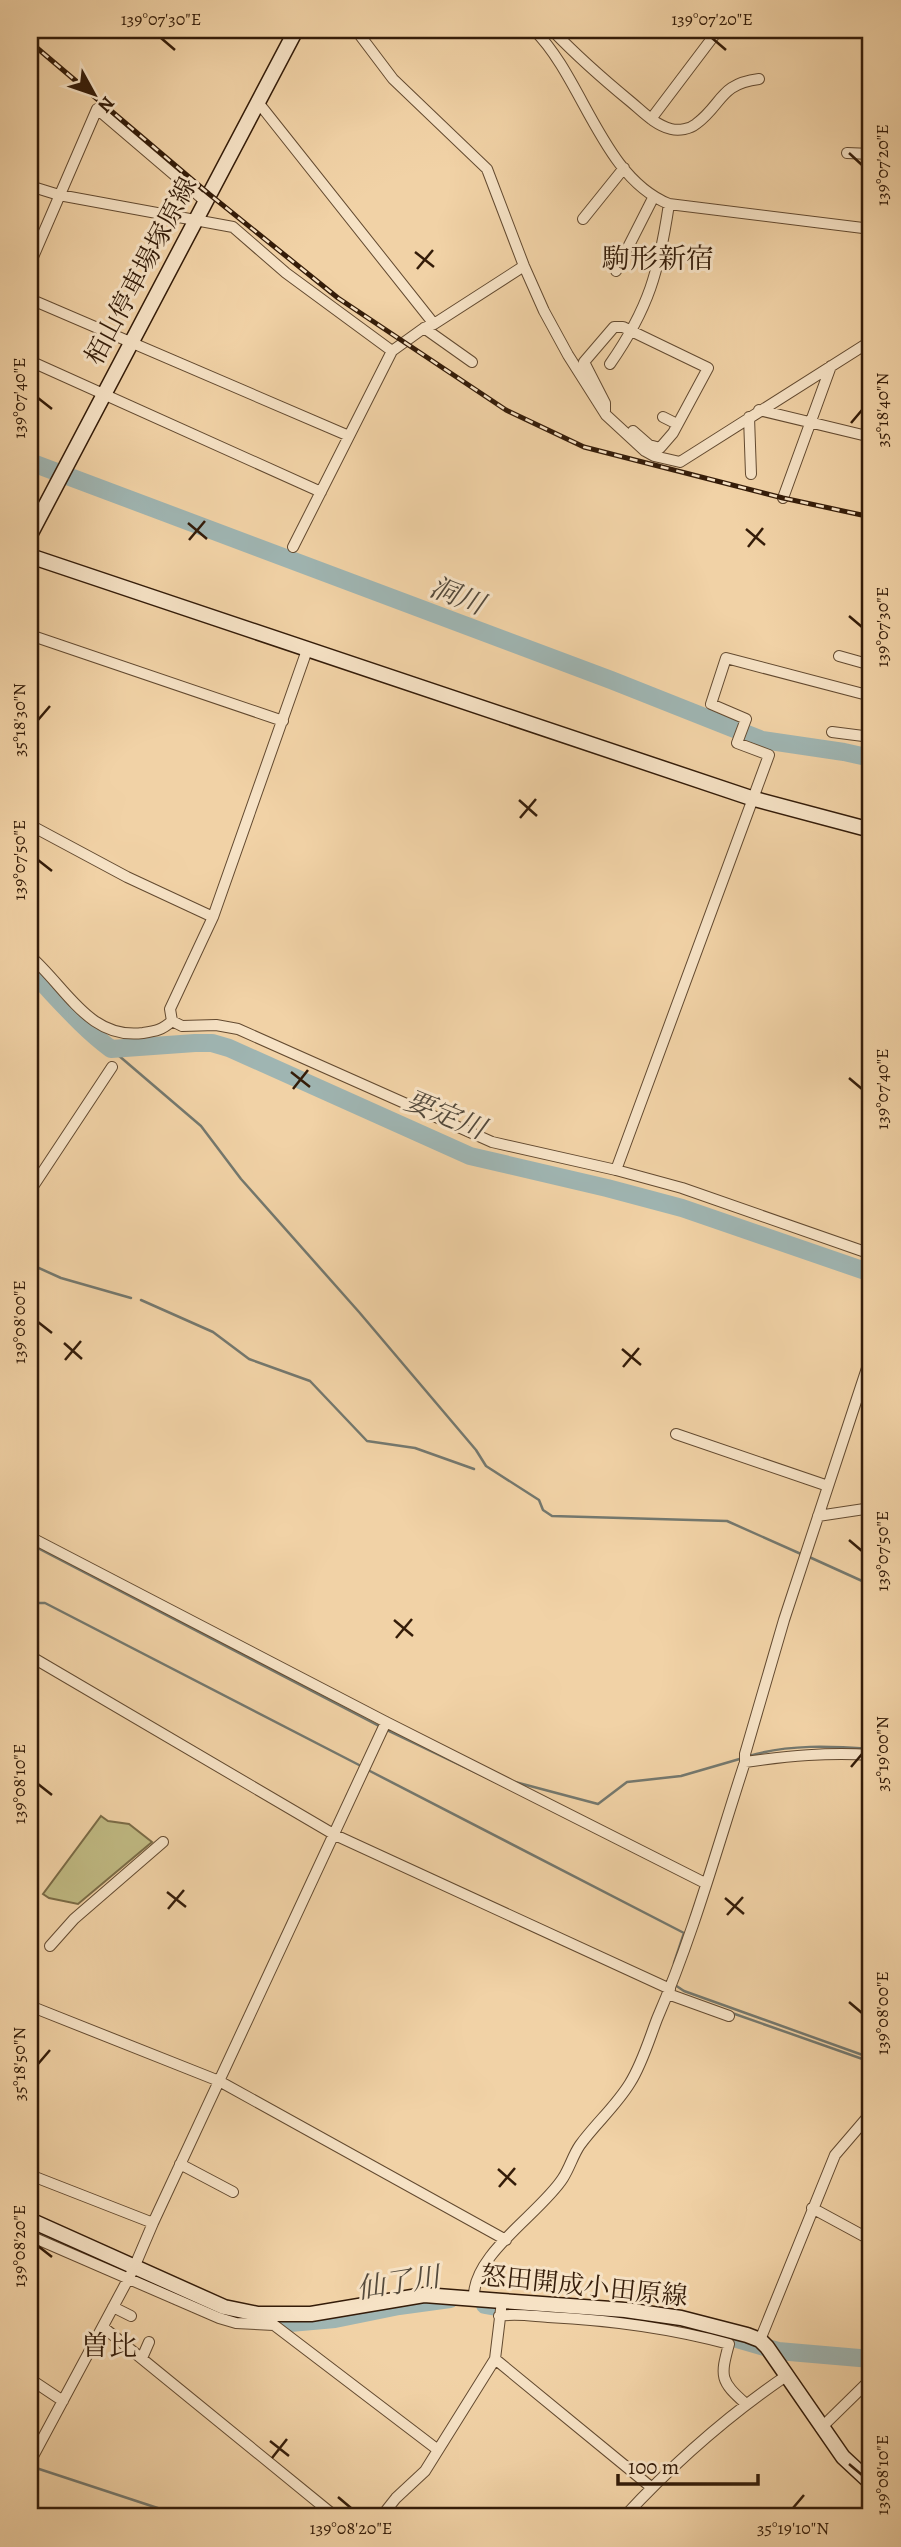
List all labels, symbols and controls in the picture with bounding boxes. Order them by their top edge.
text: 139°07'30"E [121,7,201,31]
text: 139°07'20"E [671,7,753,31]
north arrow [60,60,130,130]
text: N [92,91,121,118]
text: 139°07'20"E [870,124,894,206]
street label: 栢山停車場塚原線 [77,171,205,371]
district label: 駒形新宿 [602,240,714,278]
text: 139°07'40"E [7,357,31,439]
text: 35°18'40"N [870,373,894,447]
water label: 洞川 [424,568,493,625]
text: 139°07'30"E [870,587,894,667]
text: 35°18'30"N [7,683,31,757]
text: 139°07'50"E [7,820,31,900]
text: 139°07'40"E [870,1048,894,1130]
water label: 要定川 [399,1082,494,1149]
text: 139°08'00"E [7,1280,31,1364]
text: 139°07'50"E [870,1511,894,1591]
text: 35°19'00"N [870,1716,894,1792]
text: 139°08'10"E [7,1744,31,1824]
text: 139°08'00"E [870,1971,894,2055]
text: 35°18'50"N [7,2027,31,2101]
text: 139°08'20"E [7,2205,31,2287]
water label: 仙了川 [354,2257,445,2308]
street label: 怒田開成小田原線 [479,2258,689,2314]
district label: 曽比 [81,2327,137,2365]
text: 139°08'10"E [870,2435,894,2515]
scale bar [618,2442,758,2486]
text: 100 m [628,2453,679,2481]
text: 139°08'20"E [310,2516,392,2540]
text: 35°19'10"N [757,2516,829,2540]

